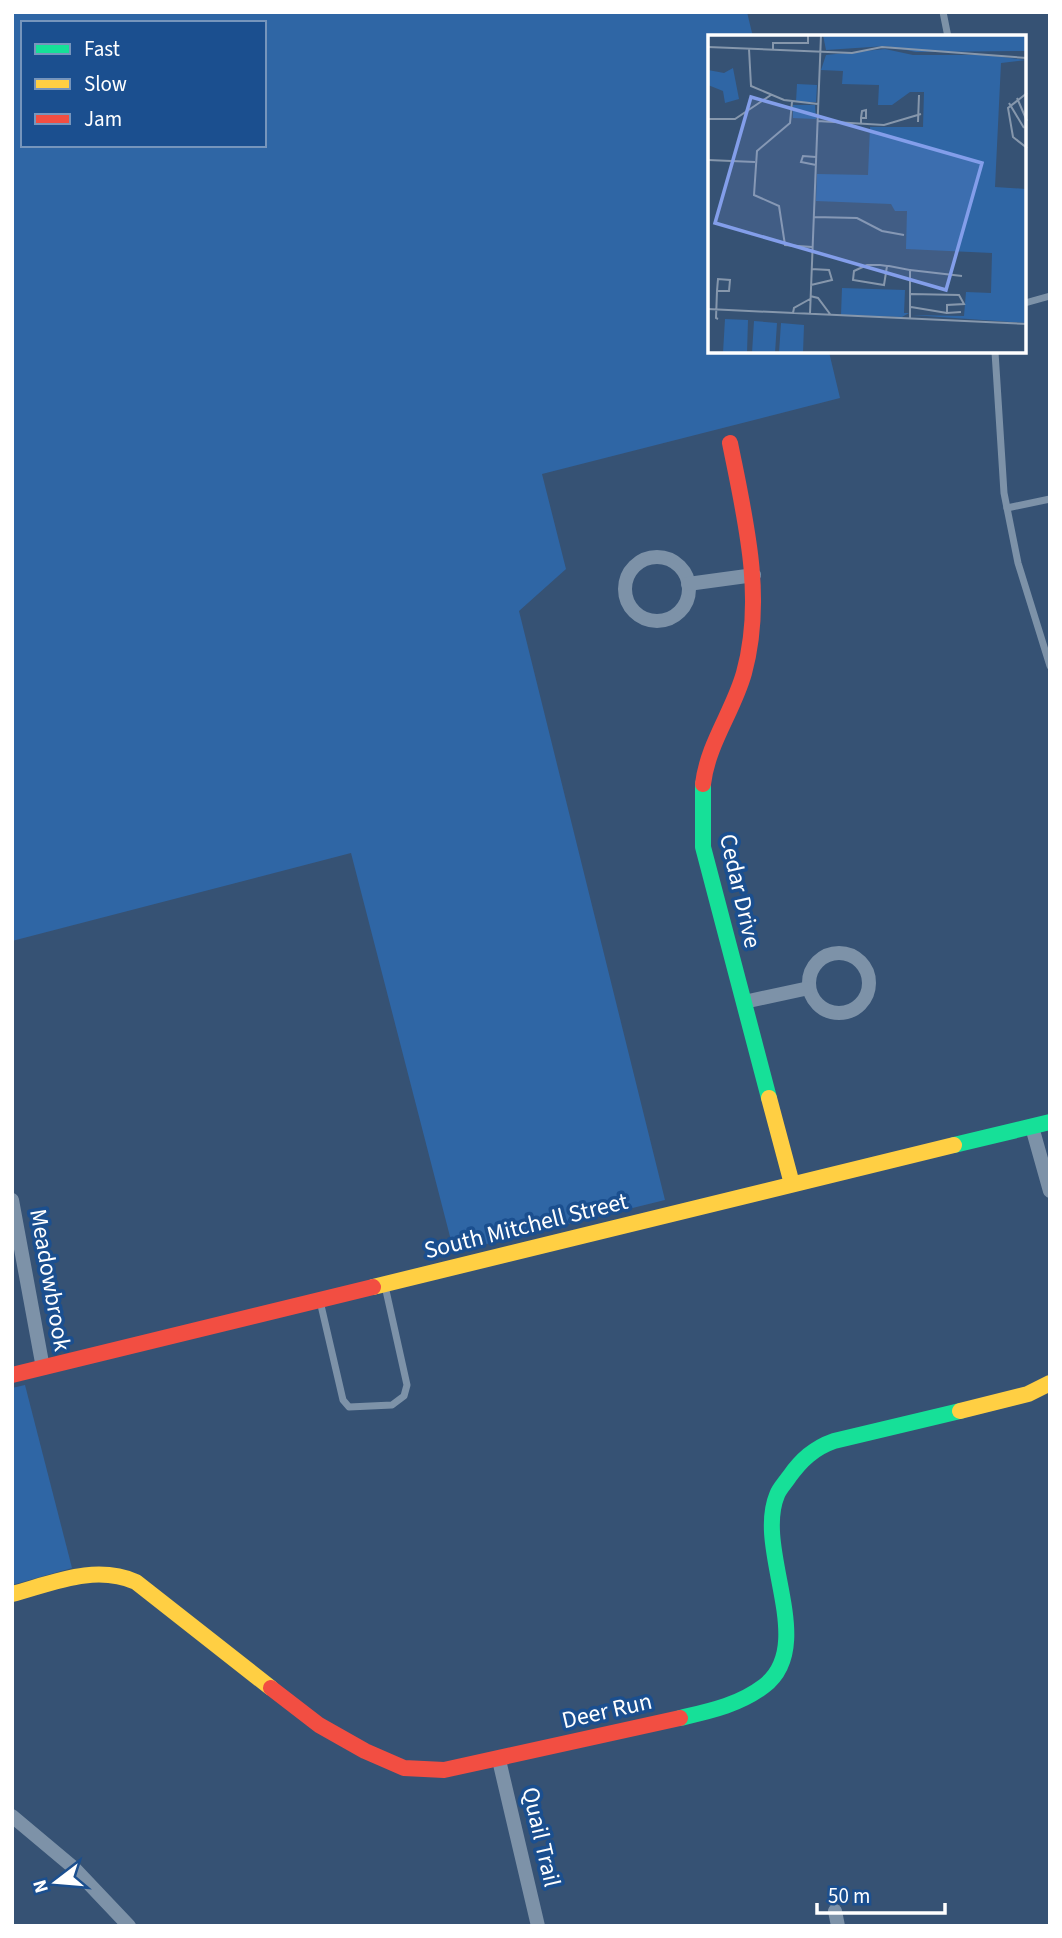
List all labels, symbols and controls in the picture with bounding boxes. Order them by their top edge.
legend [21,21,266,147]
text: Fast [84,34,120,64]
inset map [708,35,1027,354]
text: Slow [84,69,127,99]
text: Jam [84,104,122,134]
street label: Cedar Drive [710,830,770,952]
street label: South Mitchell Street [420,1184,632,1268]
street label: Meadowbrook [20,1206,80,1354]
street label: Deer Run [558,1684,656,1738]
street label: Quail Trail [513,1784,569,1890]
north arrow [21,1847,91,1917]
scale bar [817,1871,945,1915]
text: N [26,1876,56,1896]
text: 50 m [828,1881,870,1911]

